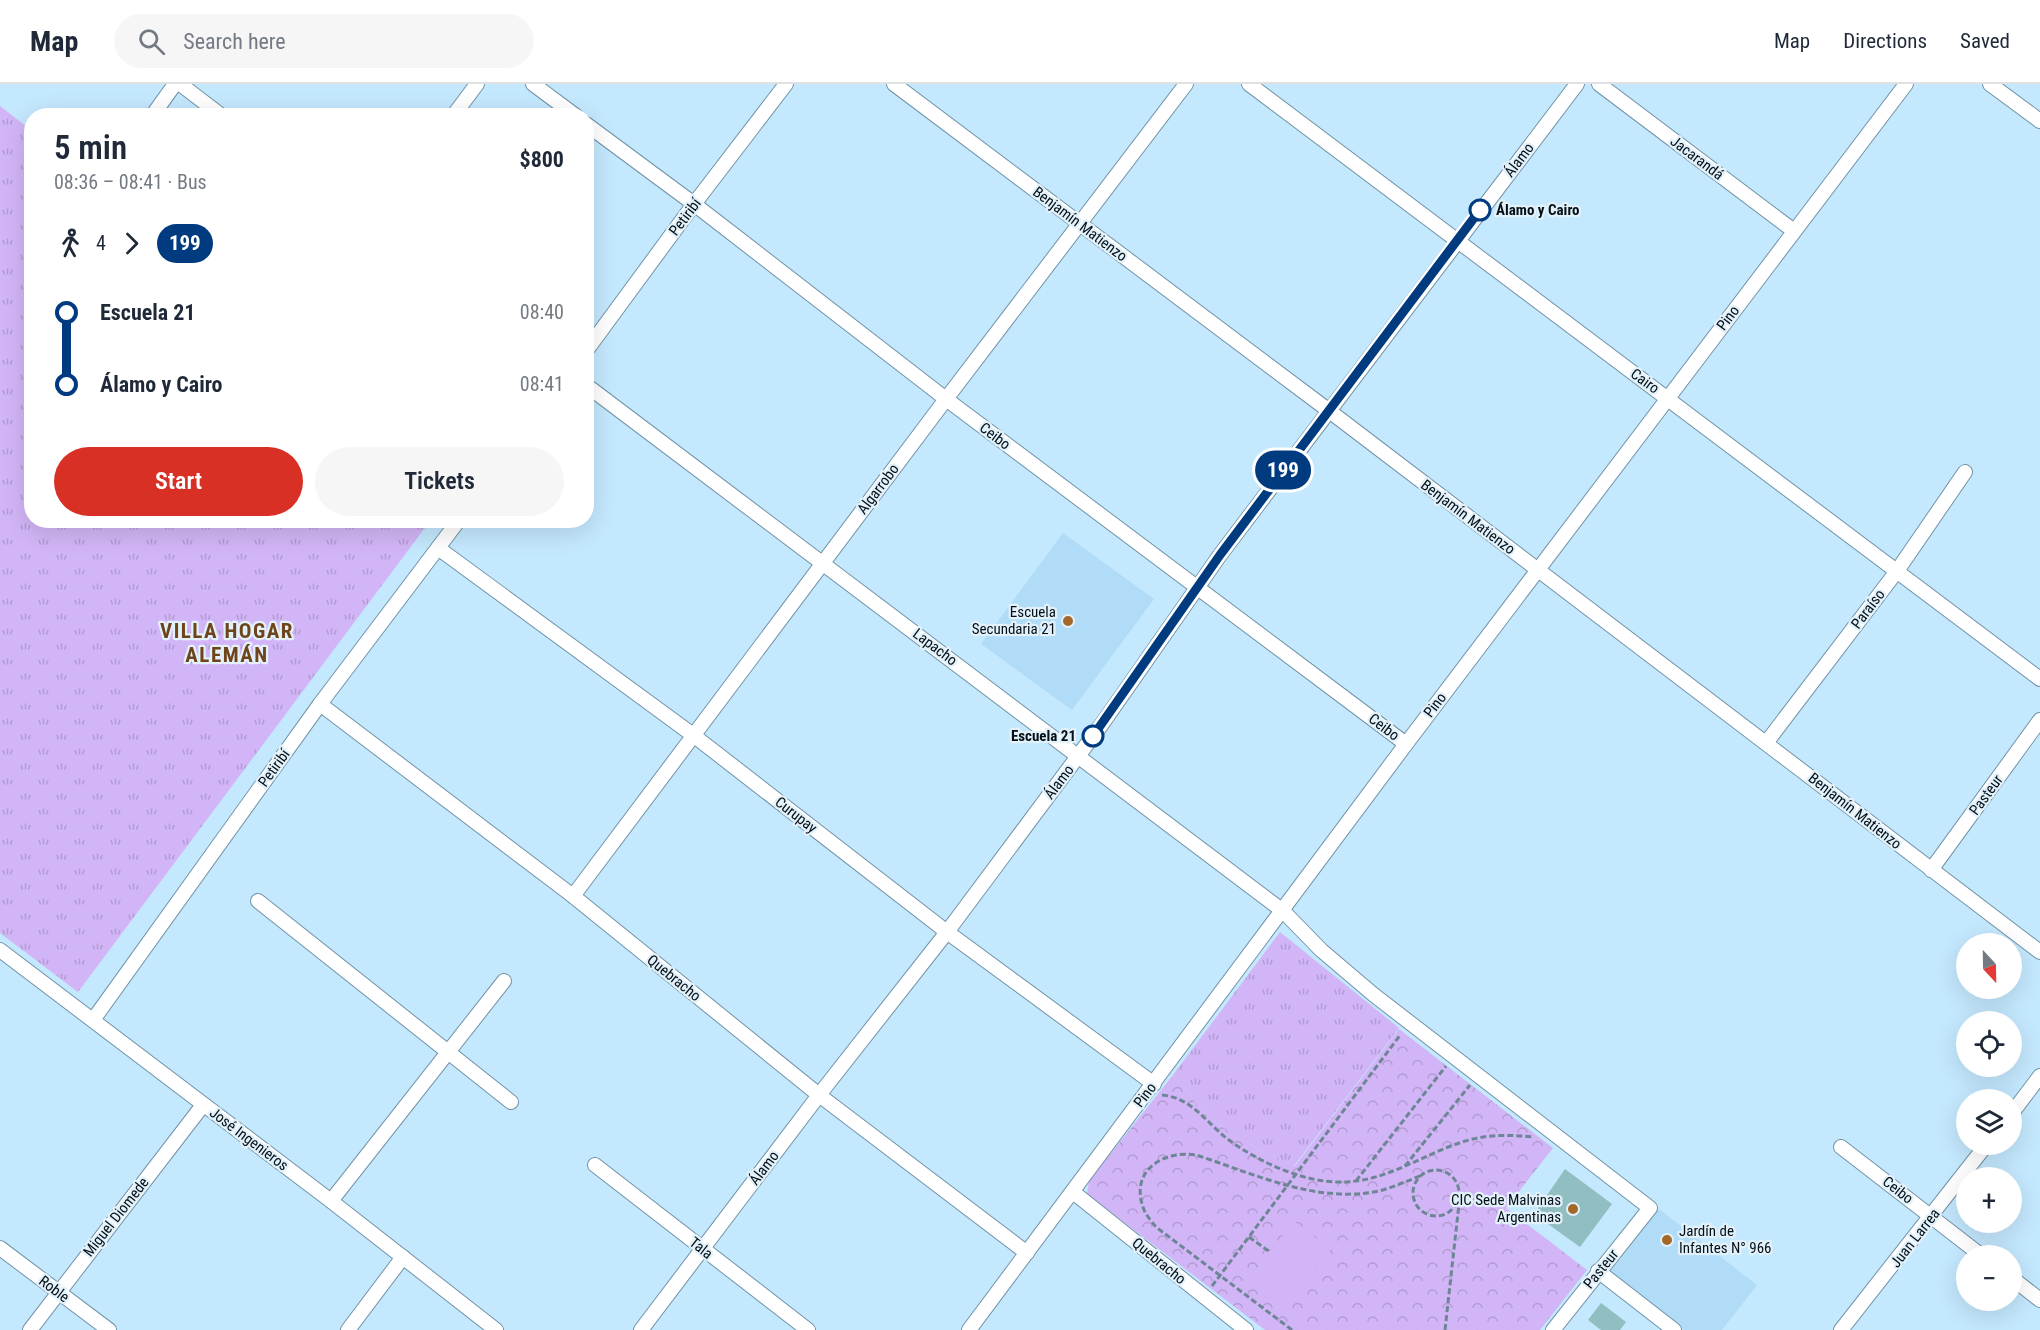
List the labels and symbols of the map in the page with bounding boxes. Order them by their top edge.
street label: Jacarandá [1667,132,1727,184]
street label: Álamo [1500,139,1538,181]
street label: Benjamín Matienzo [1029,183,1131,265]
street label: Petiribí [665,194,706,239]
marker: Álamo y Cairo [1469,199,1491,221]
place label: Álamo y Cairo [1496,201,1580,219]
street label: Pino [1713,302,1743,334]
street label: Cairo [1627,365,1663,397]
street label: Ceibo [976,419,1014,453]
line badge: 199 [1248,450,1318,490]
street label: Algarrobo [853,460,903,518]
street label: Benjamín Matienzo [1417,476,1519,558]
street label: Paraíso [1847,586,1889,632]
place label: Escuela Secundaria 21 [972,603,1056,638]
marker: Escuela Secundaria 21 [1061,614,1075,628]
district label: VILLA HOGAR ALEMÁN [160,619,294,667]
street label: Lapacho [909,625,961,669]
street label: Pino [1420,689,1450,721]
street label: Ceibo [1365,710,1403,744]
marker: Escuela 21 [1082,725,1104,747]
place label: Escuela 21 [1011,727,1076,745]
street label: Petiribí [254,745,295,790]
street label: Álamo [1040,761,1078,803]
street label: Benjamín Matienzo [1805,769,1905,853]
street label: Pasteur [1965,771,2007,819]
street label: Curupay [771,793,821,837]
north arrow [1956,933,2022,999]
street label: Quebracho [644,951,704,1005]
street label: Pino [1130,1079,1160,1111]
street label: José Ingenieros [206,1104,292,1175]
street label: Álamo [745,1147,783,1189]
street label: Ceibo [1879,1172,1917,1208]
street label: Miguel Diomede [79,1174,153,1260]
place label: CIC Sede Malvinas Argentinas [1451,1191,1561,1226]
marker: CIC Sede Malvinas Argentinas [1566,1202,1580,1216]
street label: Juan Larrea [1886,1205,1944,1271]
place label: Jardín de Infantes N° 966 [1679,1222,1772,1257]
street label: Tala [686,1233,716,1263]
marker: Jardín de Infantes N° 966 [1660,1233,1674,1247]
street label: Quebracho [1129,1234,1189,1288]
street label: Pasteur [1580,1245,1623,1292]
street label: Roble [35,1272,73,1306]

